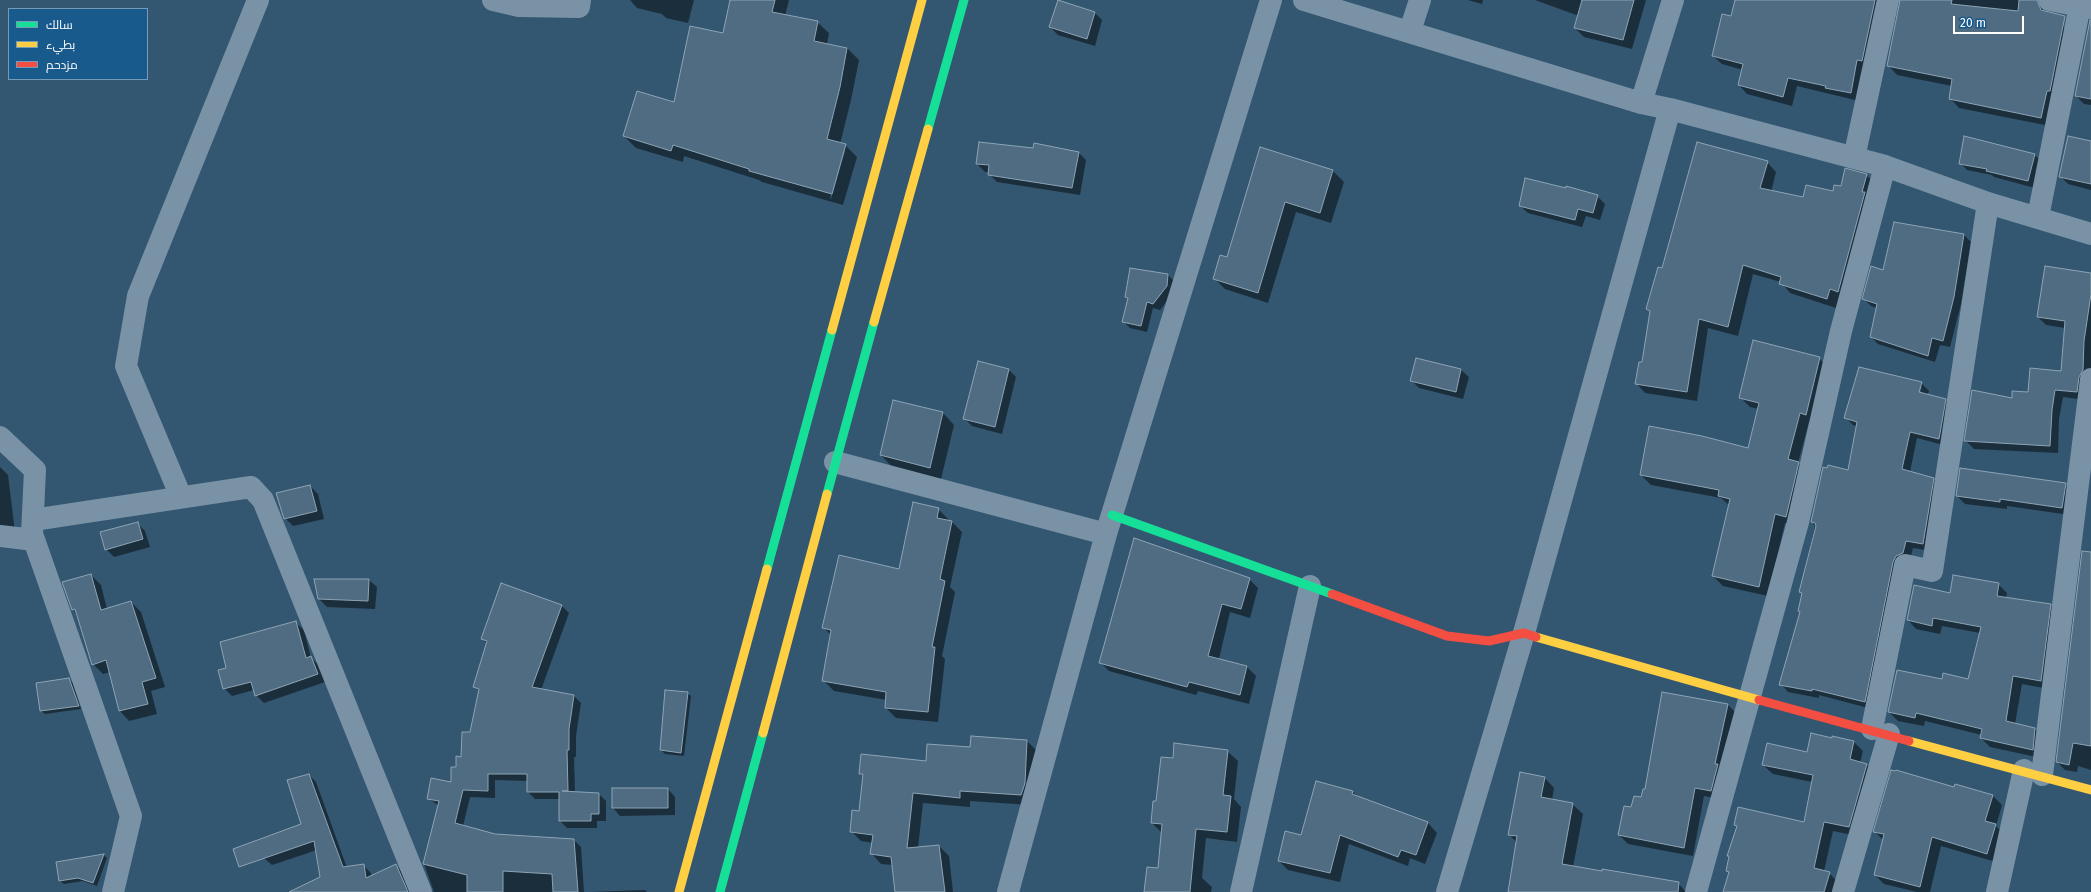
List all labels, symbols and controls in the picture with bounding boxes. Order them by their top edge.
legend [8,8,148,80]
scale bar [1955,8,2026,34]
text: 20 m [1960,16,1986,30]
text: سالك [46,18,73,32]
text: بطيء [46,38,75,52]
text: مزدحم [46,58,78,72]

